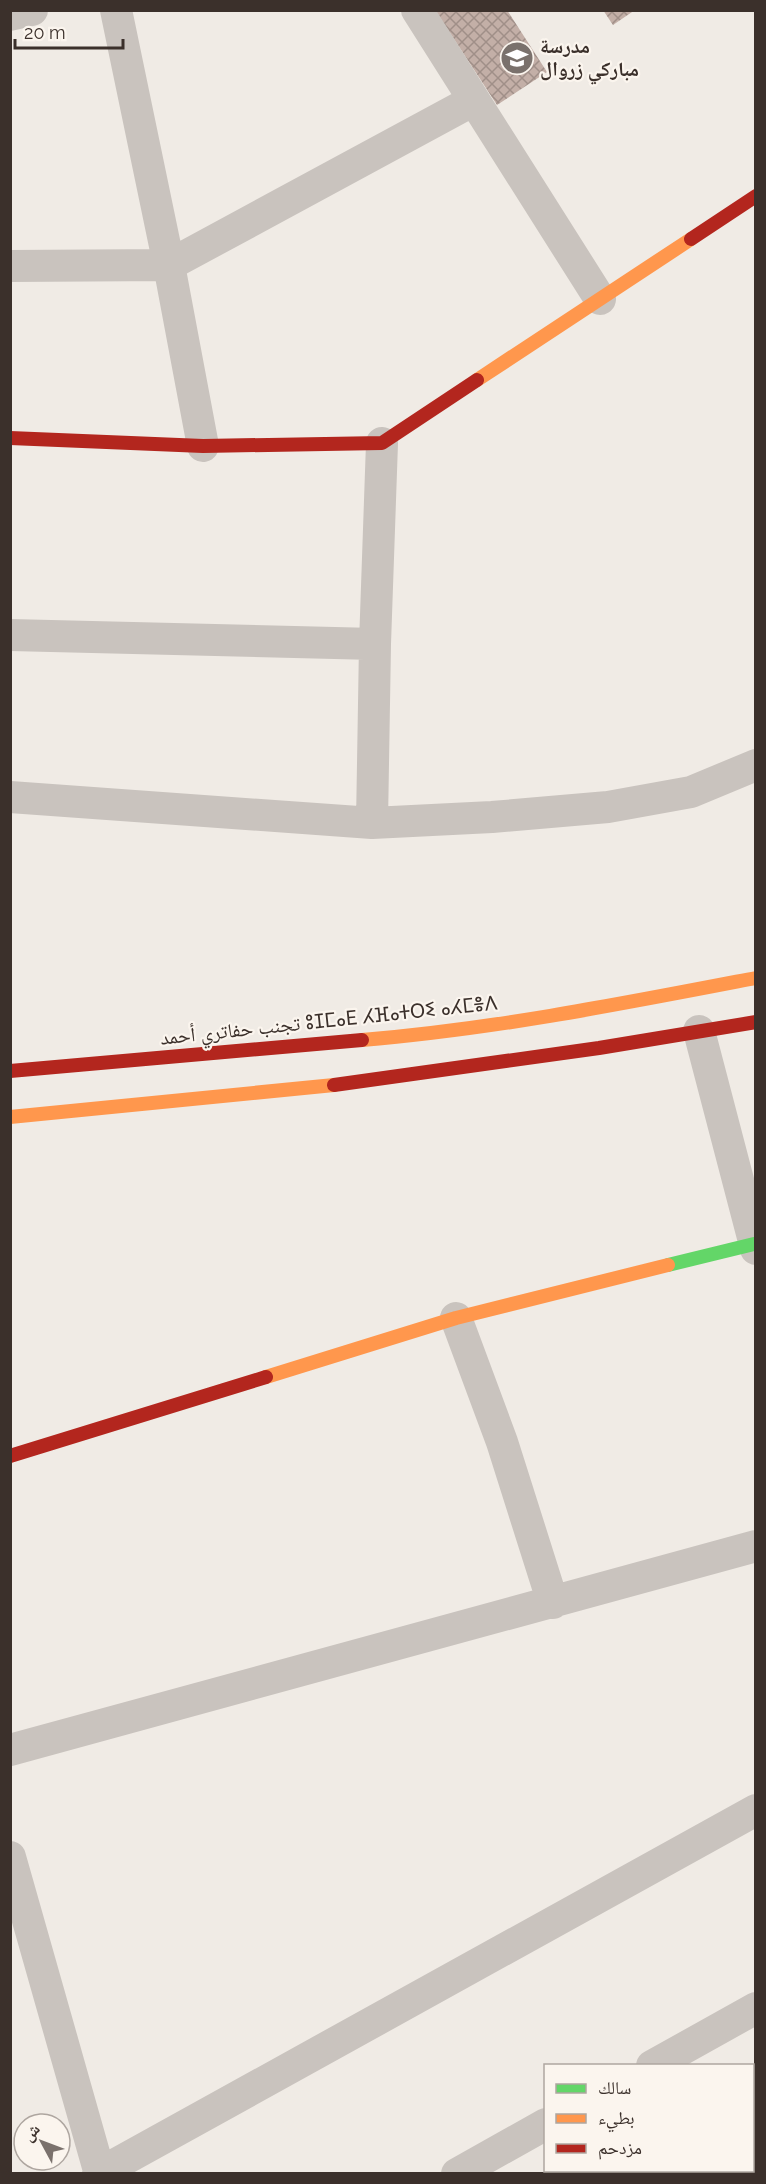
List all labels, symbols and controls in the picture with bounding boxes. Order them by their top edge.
scale bar [15,12,123,50]
text: 20 m [24,22,66,43]
place label: مدرسة مباركي زروال [540,34,639,85]
school or university icon: مدرسة مباركي زروال [499,40,535,76]
street label: تجنب حفاتري أحمد ⵓⵊⵎⴰⴹ ⵃⴼⴰⵜⵔⵉ ⴰⵃⵎⴻⴷ [159,990,499,1054]
legend [544,2064,754,2172]
text: سالك [598,2077,631,2098]
text: بطيء [598,2107,635,2133]
north arrow [12,2112,72,2172]
text: ش [18,2120,44,2145]
text: مزدحم [598,2137,642,2160]

